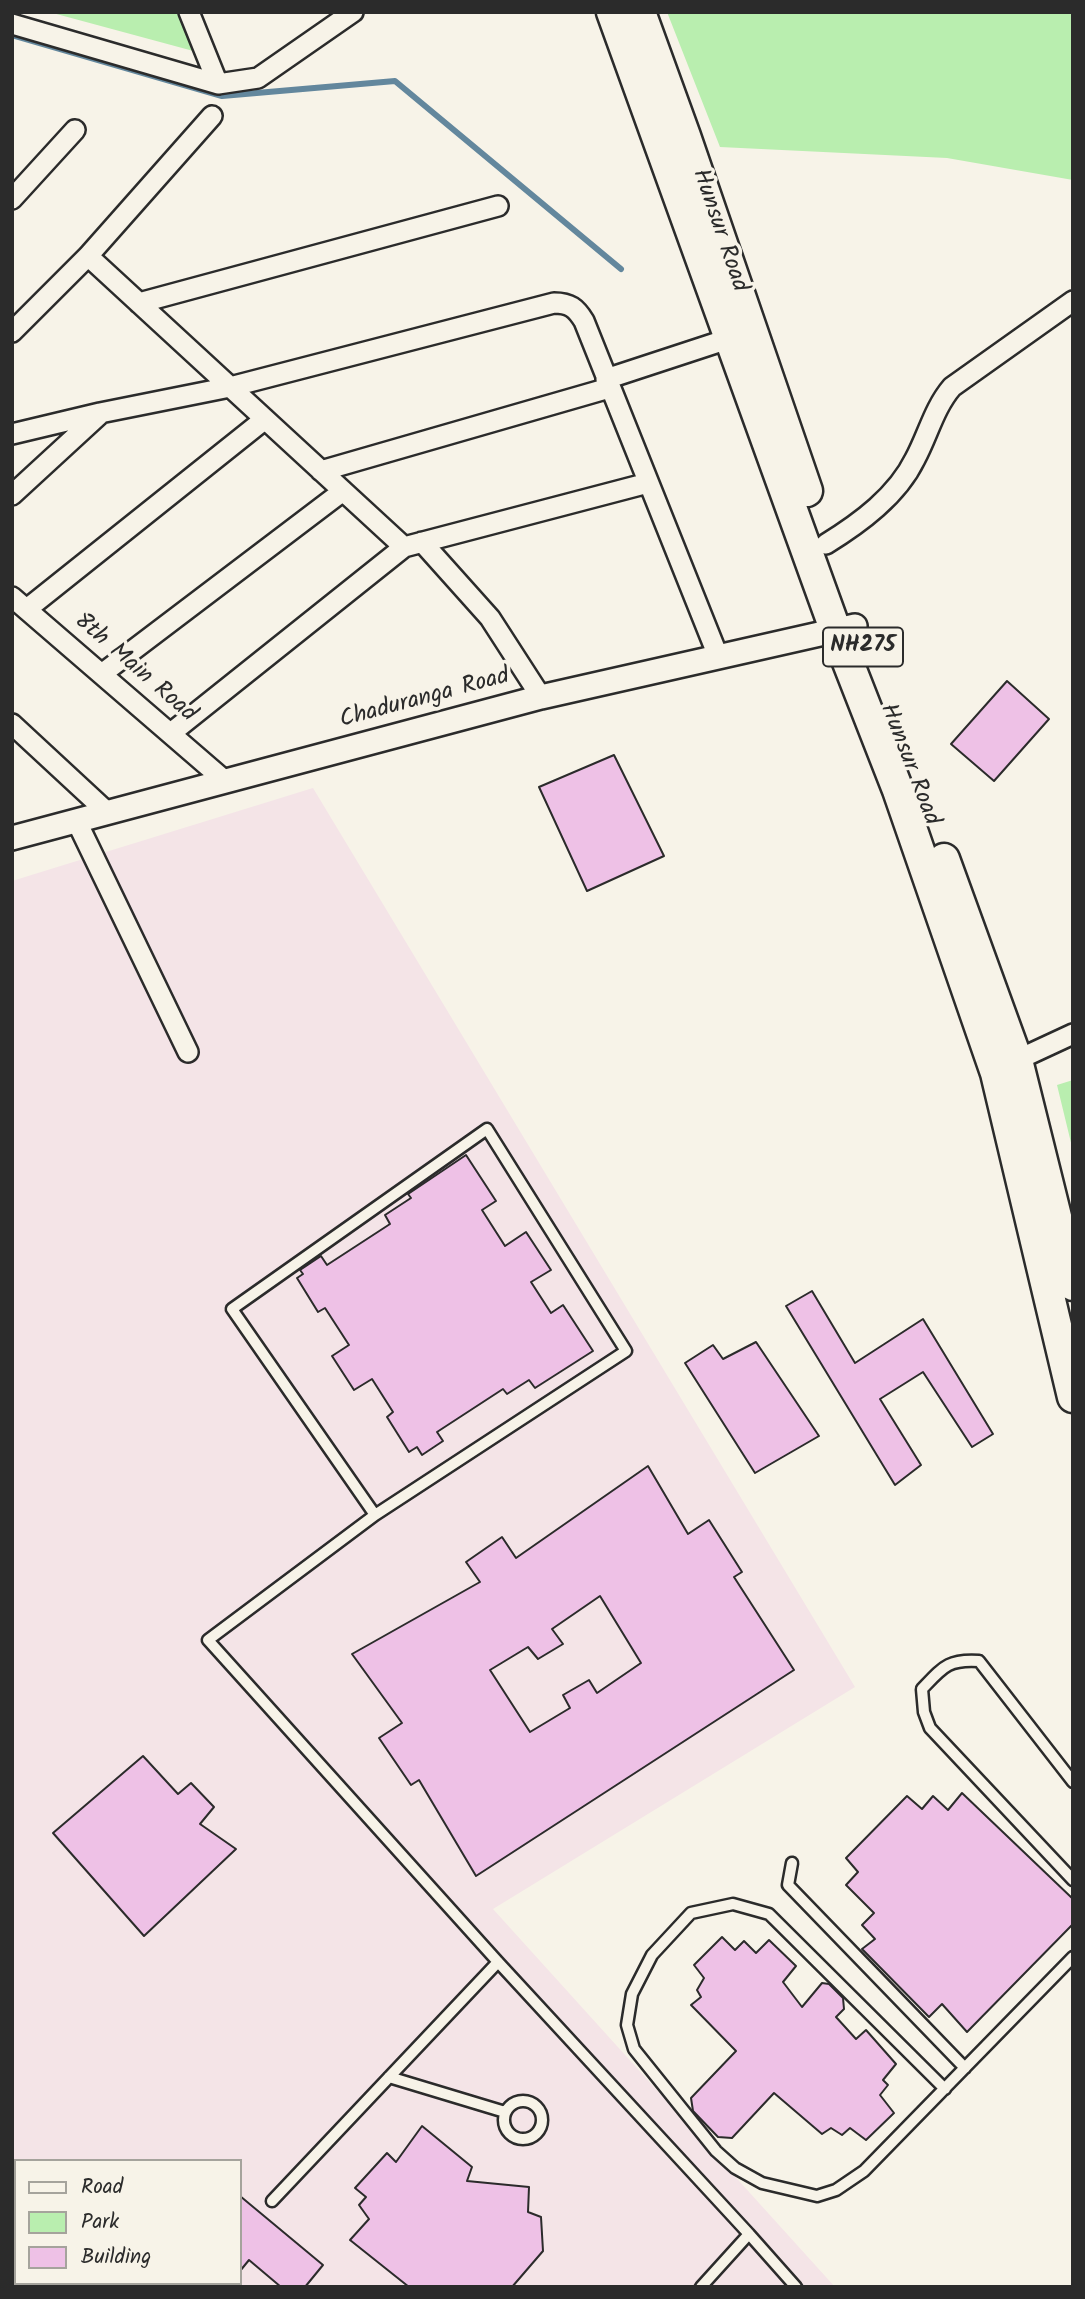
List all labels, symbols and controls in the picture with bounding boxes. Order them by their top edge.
street label: Hunsur Road [684,166,752,296]
street label: 8th Main Road [67,608,201,730]
road number: NH275 [823,628,903,666]
street label: Chaduranga Road [337,664,513,736]
street label: Hunsur Road [872,700,944,830]
legend [14,2159,242,2285]
text: Road [81,2171,123,2204]
text: Park [81,2206,119,2239]
text: Building [81,2241,151,2274]

